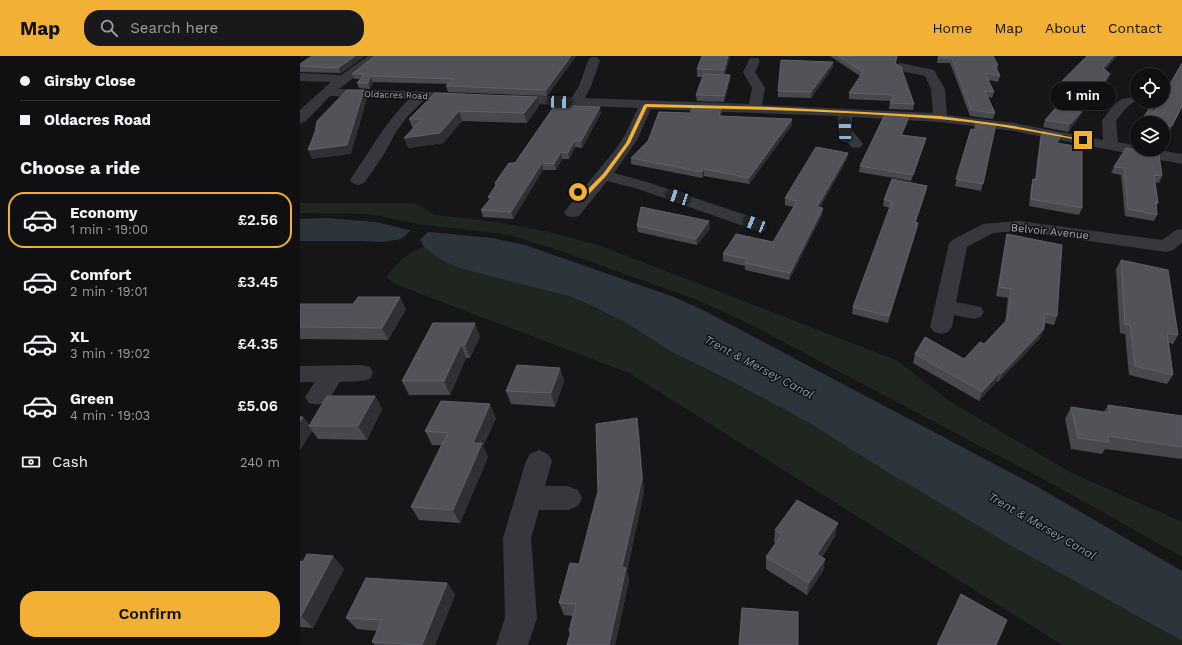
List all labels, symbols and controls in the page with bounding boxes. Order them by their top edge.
search box [84,10,364,46]
text: Map [20,17,60,40]
icon: search [98,17,120,39]
text: Search here [130,19,218,37]
text: Home [932,20,972,36]
text: Map [994,20,1023,36]
text: About [1045,20,1086,36]
text: Contact [1108,20,1162,36]
map controls [1130,68,1170,156]
button: locate [1130,68,1170,108]
text: Girsby Close [44,72,136,90]
callout: 1 min [1050,82,1116,110]
text: 1 min [1066,88,1100,103]
street label: Oldacres Road [364,89,428,101]
car [548,96,572,108]
text: Oldacres Road [44,111,151,129]
button: layers [1130,116,1170,156]
car [839,118,851,142]
route end [1074,131,1092,149]
text: Choose a ride [20,157,140,178]
route start [569,183,587,201]
car [665,187,691,207]
icon: car [22,202,58,238]
text: Economy [70,204,137,222]
text: £2.56 [238,211,278,229]
car [742,214,768,234]
street label: Belvoir Avenue [1010,221,1090,242]
text: 1 min · 19:00 [70,222,148,237]
icon: car [22,264,58,300]
text: Comfort [70,266,131,284]
text: £3.45 [238,273,278,291]
text: 2 min · 19:01 [70,284,148,299]
icon: car [22,326,58,362]
text: XL [70,328,89,346]
water label: Trent & Mersey Canal [702,332,816,402]
text: £4.35 [238,335,278,353]
text: 3 min · 19:02 [70,346,150,361]
icon: car [22,388,58,424]
text: Green [70,390,114,408]
text: £5.06 [237,397,278,415]
text: 4 min · 19:03 [70,408,150,423]
icon: cash [20,451,42,473]
text: Cash [52,453,88,471]
text: 240 m [240,455,280,470]
water label: Trent & Mersey Canal [986,489,1099,563]
button: Confirm [20,591,280,637]

